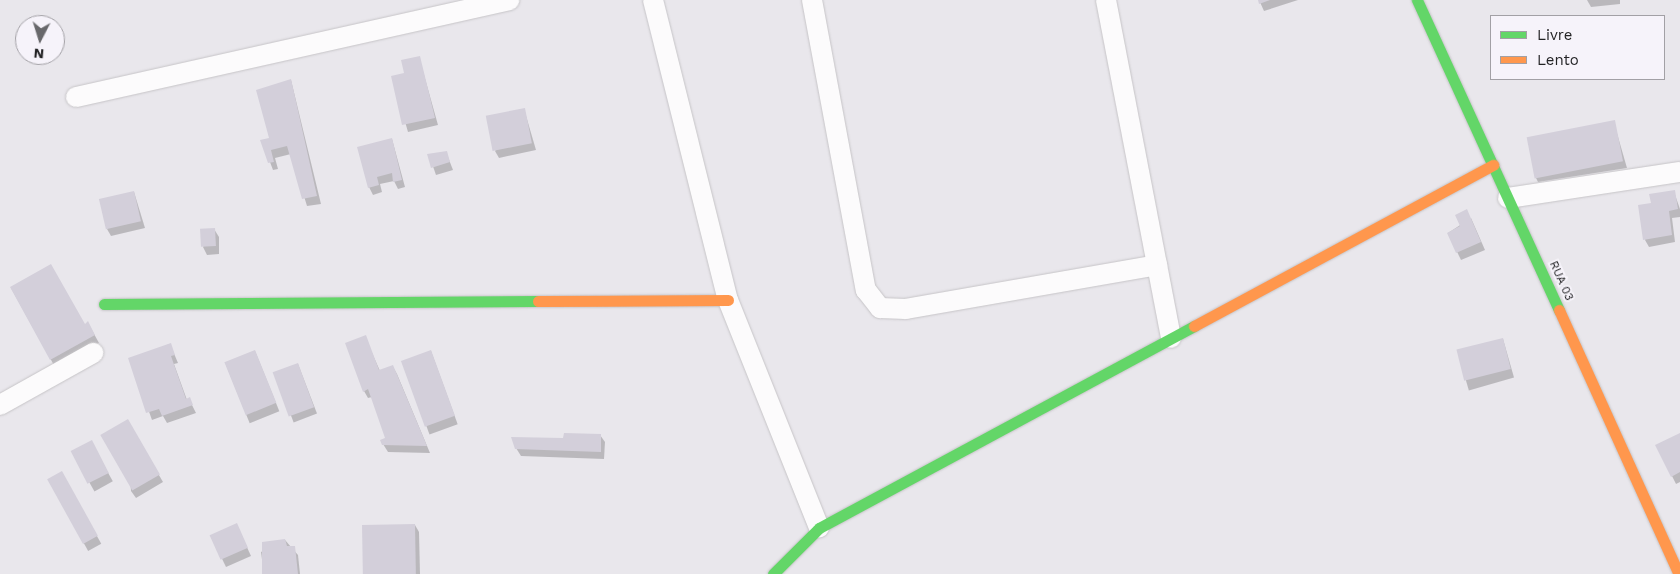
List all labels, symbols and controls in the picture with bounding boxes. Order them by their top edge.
north arrow [15,15,65,65]
legend [1490,15,1665,80]
text: Livre [1537,26,1572,44]
text: N [33,46,45,62]
text: Lento [1537,51,1579,69]
street label: RUA 03 [1546,259,1576,303]

